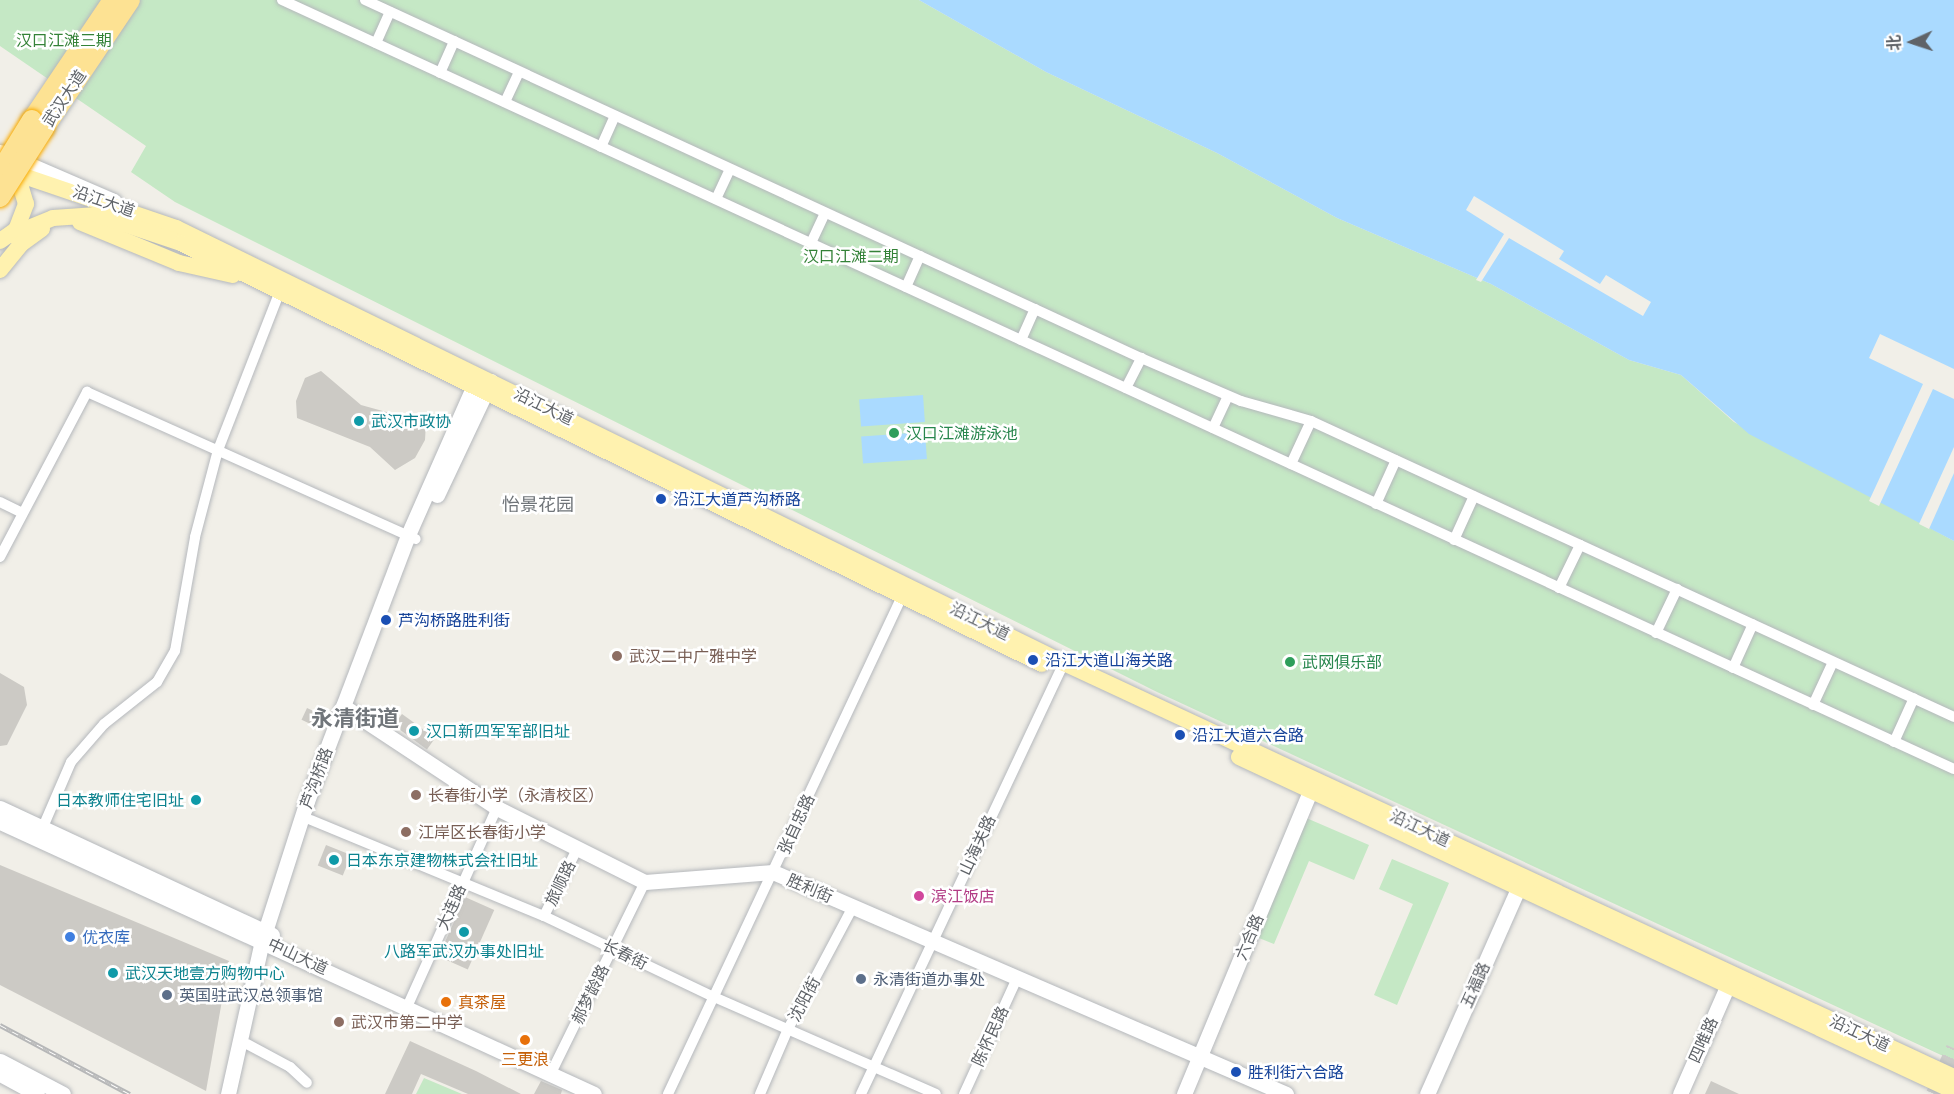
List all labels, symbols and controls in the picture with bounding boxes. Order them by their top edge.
north arrow [1882,12,1942,72]
park label: 汉口江滩三期 [16,30,112,50]
text: 北 [1884,34,1903,51]
street label: 武汉大道 [38,66,90,130]
street label: 沿江大道 [71,182,137,220]
park label: 汉口江滩二期 [803,246,899,266]
street label: 沿江大道 [511,383,577,429]
place label: 武汉市政协 [371,411,451,431]
marker: 武汉市政协 [352,414,366,428]
place label: 汉口江滩游泳池 [906,423,1018,443]
marker: 汉口江滩游泳池 [887,426,901,440]
place label: 沿江大道芦沟桥路 [673,489,801,509]
marker: 沿江大道芦沟桥路 [654,492,668,506]
district label: 怡景花园 [502,493,574,515]
street label: 沿江大道 [947,598,1013,644]
place label: 芦沟桥路胜利街 [398,610,510,630]
marker: 芦沟桥路胜利街 [379,613,393,627]
place label: 武汉二中广雅中学 [629,646,757,666]
marker: 武汉二中广雅中学 [610,649,624,663]
place label: 沿江大道山海关路 [1045,650,1173,670]
place label: 武网俱乐部 [1302,652,1382,672]
marker: 沿江大道山海关路 [1026,653,1040,667]
marker: 武网俱乐部 [1283,655,1297,669]
district label: 永清街道 [311,705,399,731]
place label: 汉口新四军军部旧址 [426,721,570,741]
marker: 汉口新四军军部旧址 [407,724,421,738]
place label: 沿江大道六合路 [1192,725,1304,745]
marker: 沿江大道六合路 [1173,728,1187,742]
street label: 芦沟桥路 [296,745,336,811]
place label: 长春街小学（永清校区） [428,785,604,805]
marker: 长春街小学（永清校区） [409,788,423,802]
place label: 日本教师住宅旧址 [56,790,184,810]
street label: 张自忠路 [774,791,818,857]
marker: 日本教师住宅旧址 [189,793,203,807]
street label: 沿江大道 [1387,806,1453,850]
street label: 山海关路 [955,812,999,878]
place label: 江岸区长春街小学 [418,822,546,842]
marker: 江岸区长春街小学 [399,825,413,839]
place label: 日本东京建物株式会社旧址 [346,850,538,870]
marker: 日本东京建物株式会社旧址 [327,853,341,867]
street label: 旅顺路 [541,857,579,909]
street label: 胜利街 [784,870,836,906]
street label: 大连路 [432,881,470,933]
place label: 滨江饭店 [931,886,995,906]
marker: 滨江饭店 [912,889,926,903]
street label: 六合路 [1231,911,1267,963]
marker: 八路军武汉办事处旧址 [457,925,471,939]
place label: 优衣库 [82,927,130,947]
marker: 优衣库 [63,930,77,944]
street label: 中山大道 [265,934,331,978]
street label: 长春街 [599,935,651,973]
place label: 八路军武汉办事处旧址 [384,941,544,961]
street label: 五福路 [1456,959,1494,1011]
street label: 郝梦龄路 [567,961,613,1027]
place label: 武汉天地壹方购物中心 [125,963,285,983]
marker: 武汉天地壹方购物中心 [106,966,120,980]
place label: 永清街道办事处 [873,969,985,989]
marker: 永清街道办事处 [854,972,868,986]
street label: 沈阳街 [784,973,824,1025]
place label: 英国驻武汉总领事馆 [179,985,323,1005]
marker: 英国驻武汉总领事馆 [160,988,174,1002]
place label: 真茶屋 [458,992,506,1012]
marker: 真茶屋 [439,995,453,1009]
street label: 陈怀民路 [968,1003,1012,1069]
street label: 沿江大道 [1827,1011,1893,1055]
place label: 武汉市第二中学 [351,1012,463,1032]
street label: 四唯路 [1684,1014,1722,1066]
marker: 武汉市第二中学 [332,1015,346,1029]
marker: 三更浪 [518,1033,532,1047]
place label: 三更浪 [501,1049,549,1069]
place label: 胜利街六合路 [1248,1062,1344,1082]
marker: 胜利街六合路 [1229,1065,1243,1079]

